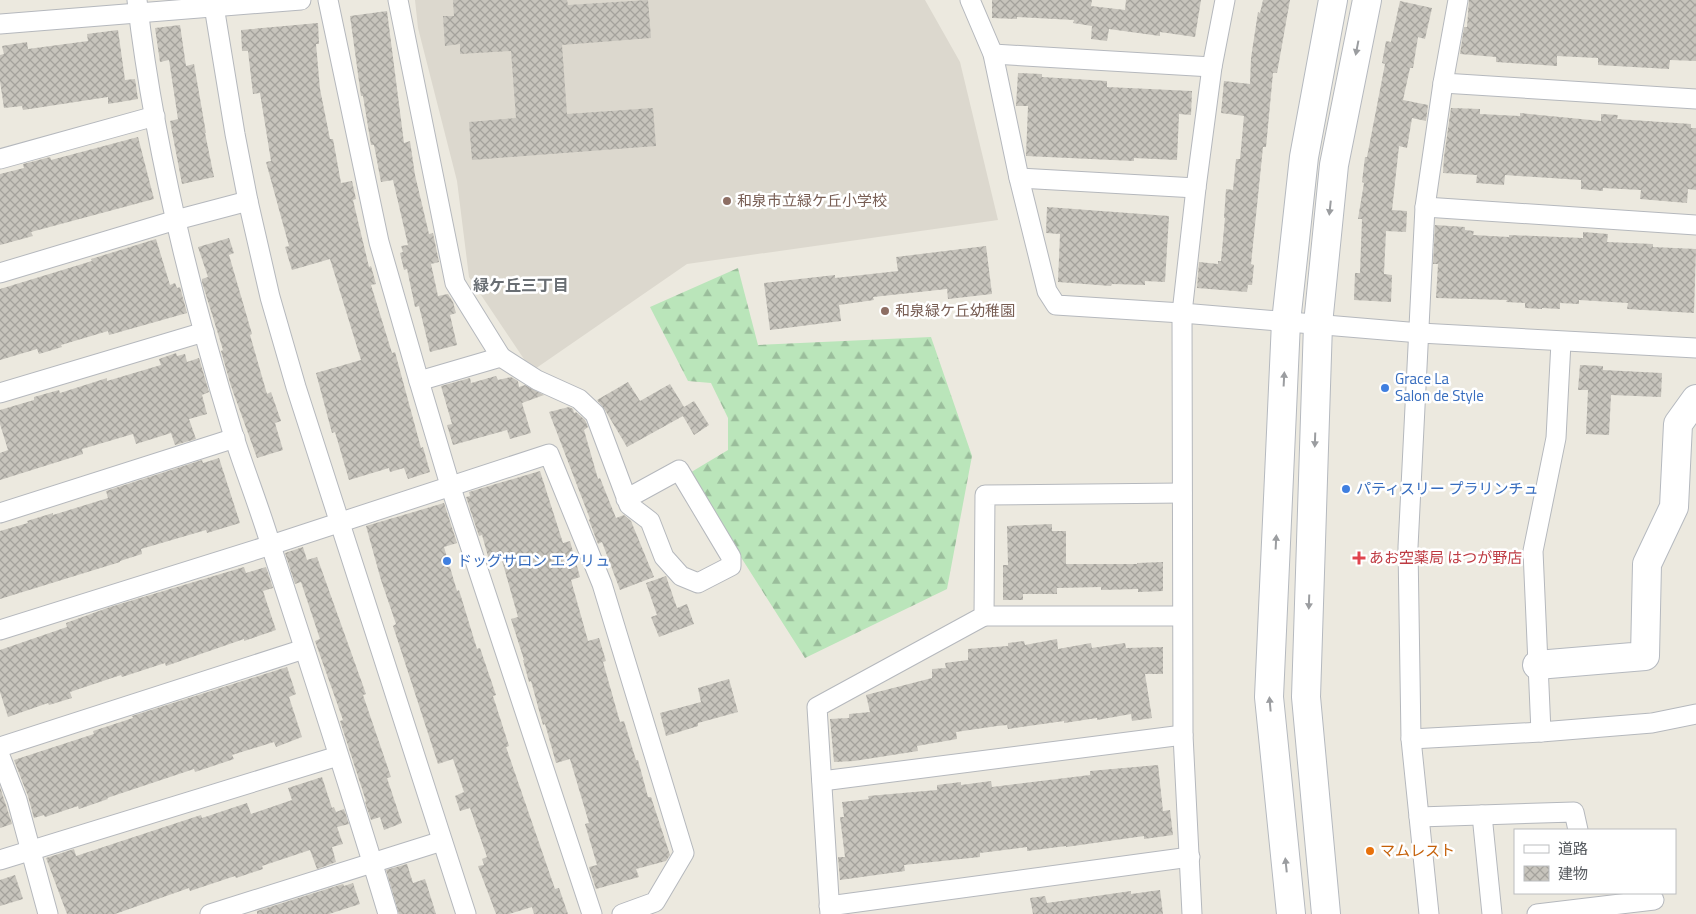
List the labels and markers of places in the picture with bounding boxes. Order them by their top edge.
place label: 和泉市立緑ケ丘小学校 [737,189,887,212]
marker: 和泉市立緑ケ丘小学校 [721,195,733,207]
place label: 和泉緑ケ丘幼稚園 [895,299,1015,322]
marker: 和泉緑ケ丘幼稚園 [879,305,891,317]
place label: Grace La Salon de Style [1395,367,1484,407]
marker: Grace La Salon de Style [1379,382,1391,394]
place label: パティスリー プラリンチュ [1356,477,1538,500]
marker: パティスリー プラリンチュ [1340,483,1352,495]
place label: あお空薬局 はつが野店 [1369,546,1522,569]
place label: ドッグサロン エクリュ [457,549,610,572]
marker: あお空薬局 はつが野店 [1353,552,1365,564]
marker: ドッグサロン エクリュ [441,555,453,567]
place label: マムレスト [1380,839,1455,862]
marker: マムレスト [1364,845,1376,857]

